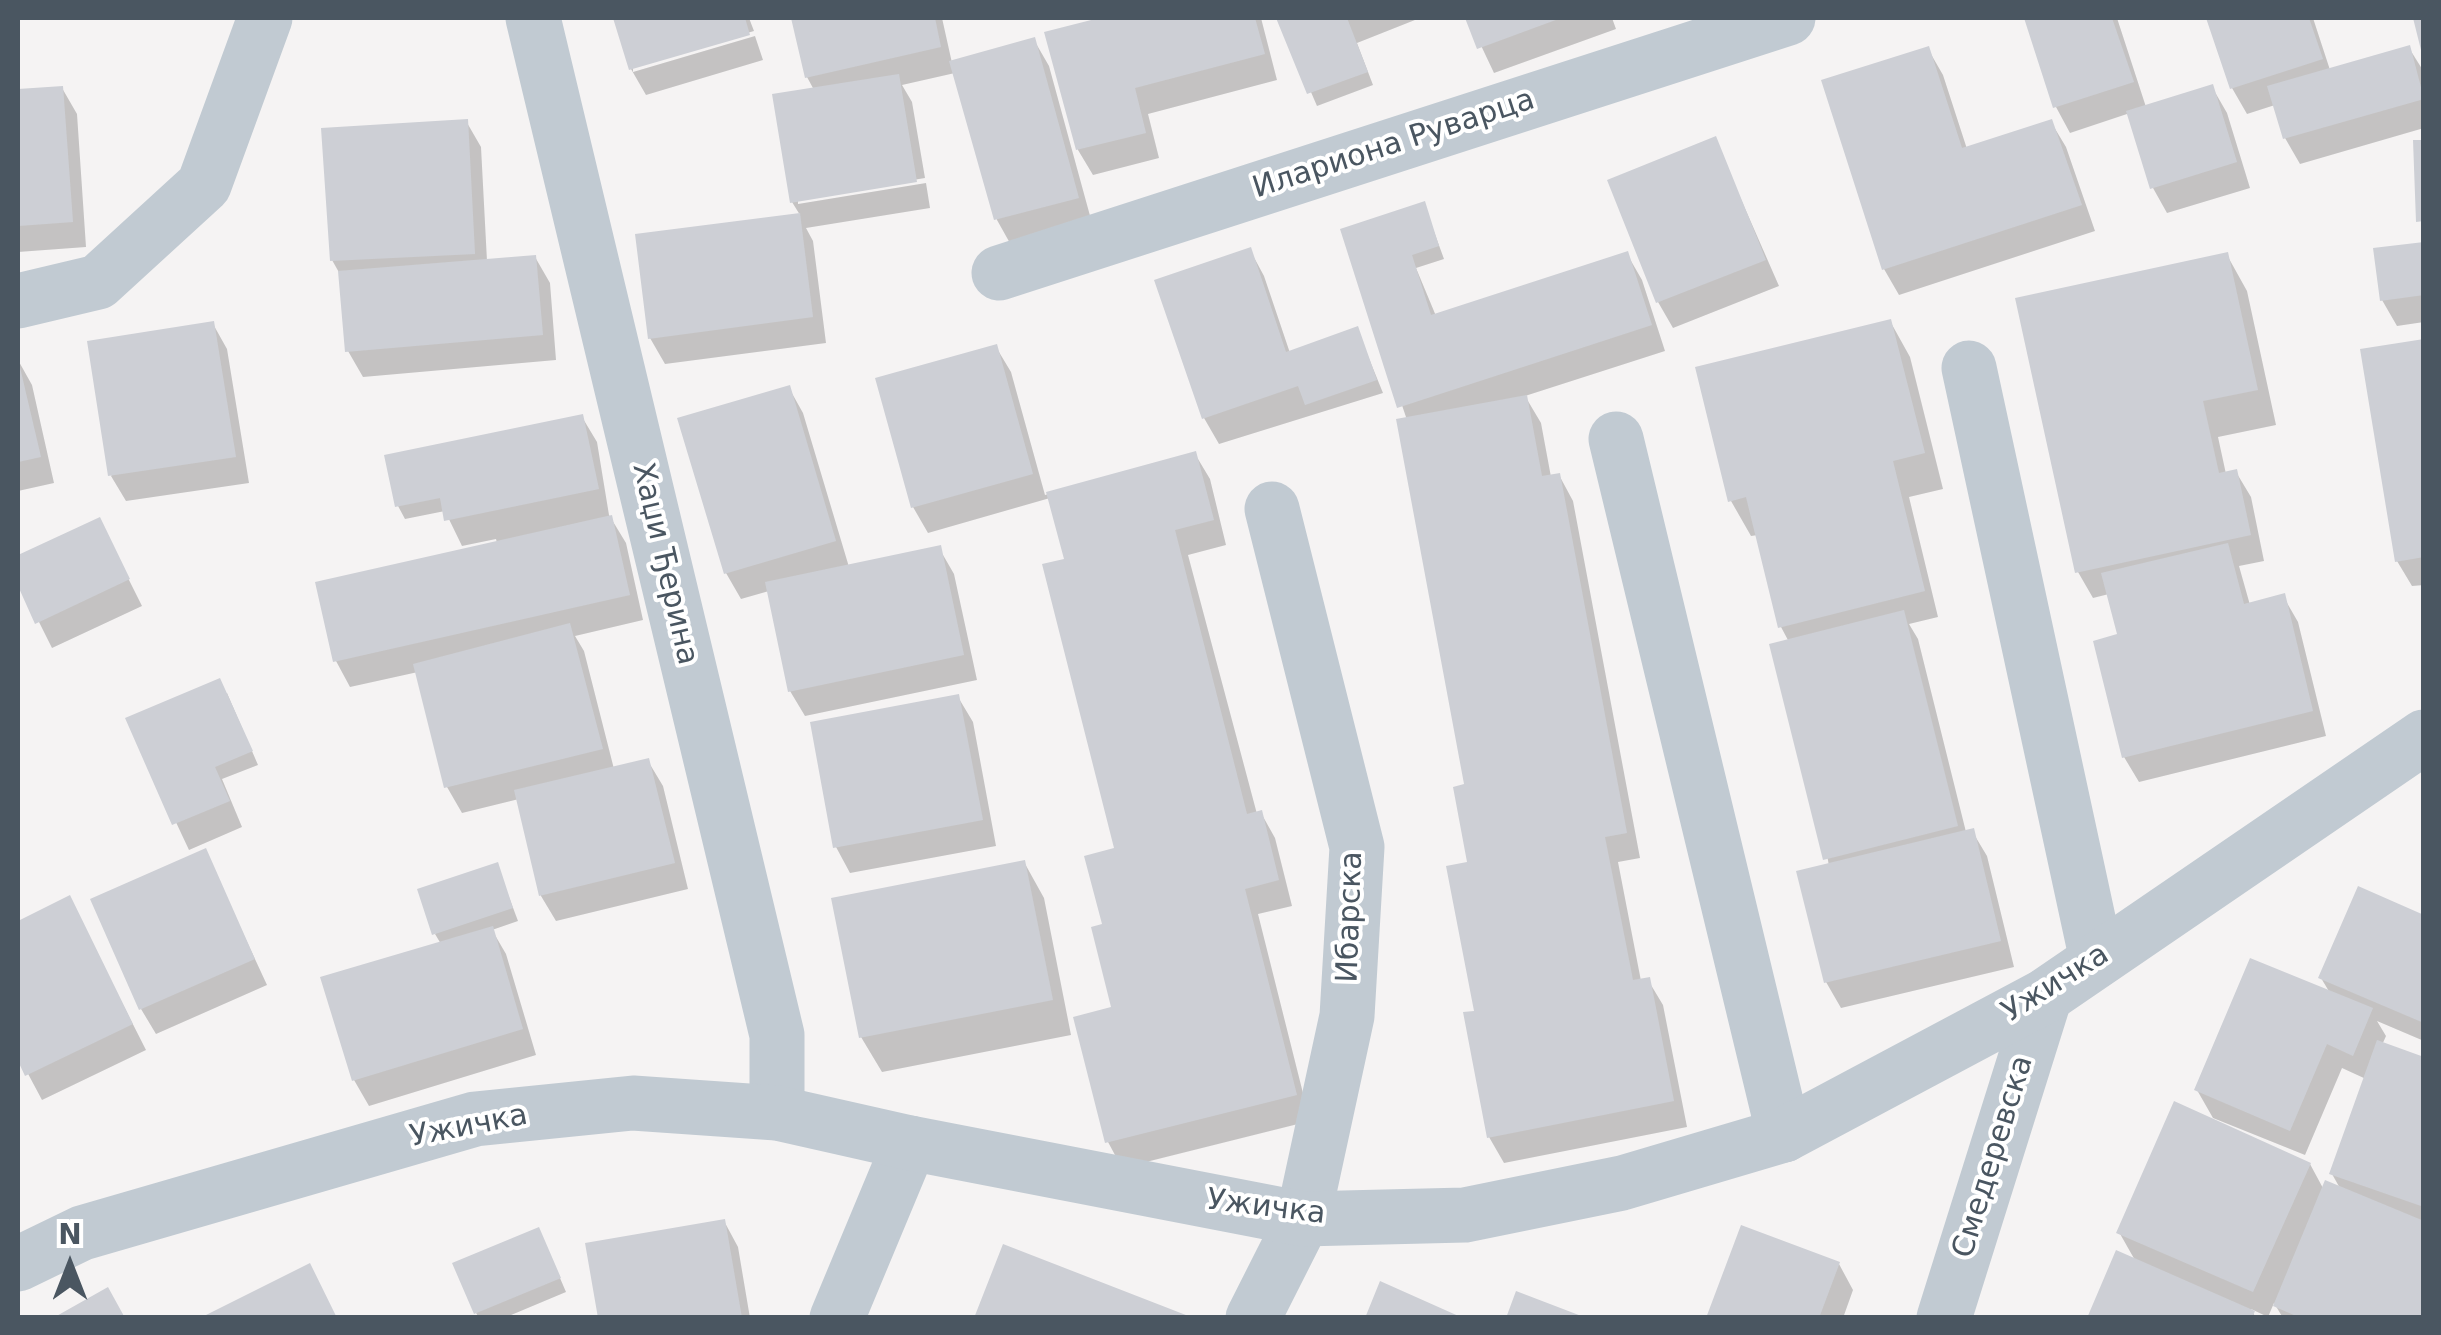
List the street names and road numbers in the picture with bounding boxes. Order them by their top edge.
street label: Илариона Руварца [1249,82,1539,208]
street label: Хаџи Ђерина [623,460,705,668]
street label: Ибарска [1331,851,1371,983]
street label: Ужичка [1996,937,2116,1031]
street label: Смедеревска [1946,1052,2042,1262]
street label: Ужичка [407,1098,531,1156]
street label: Ужичка [1205,1183,1327,1233]

